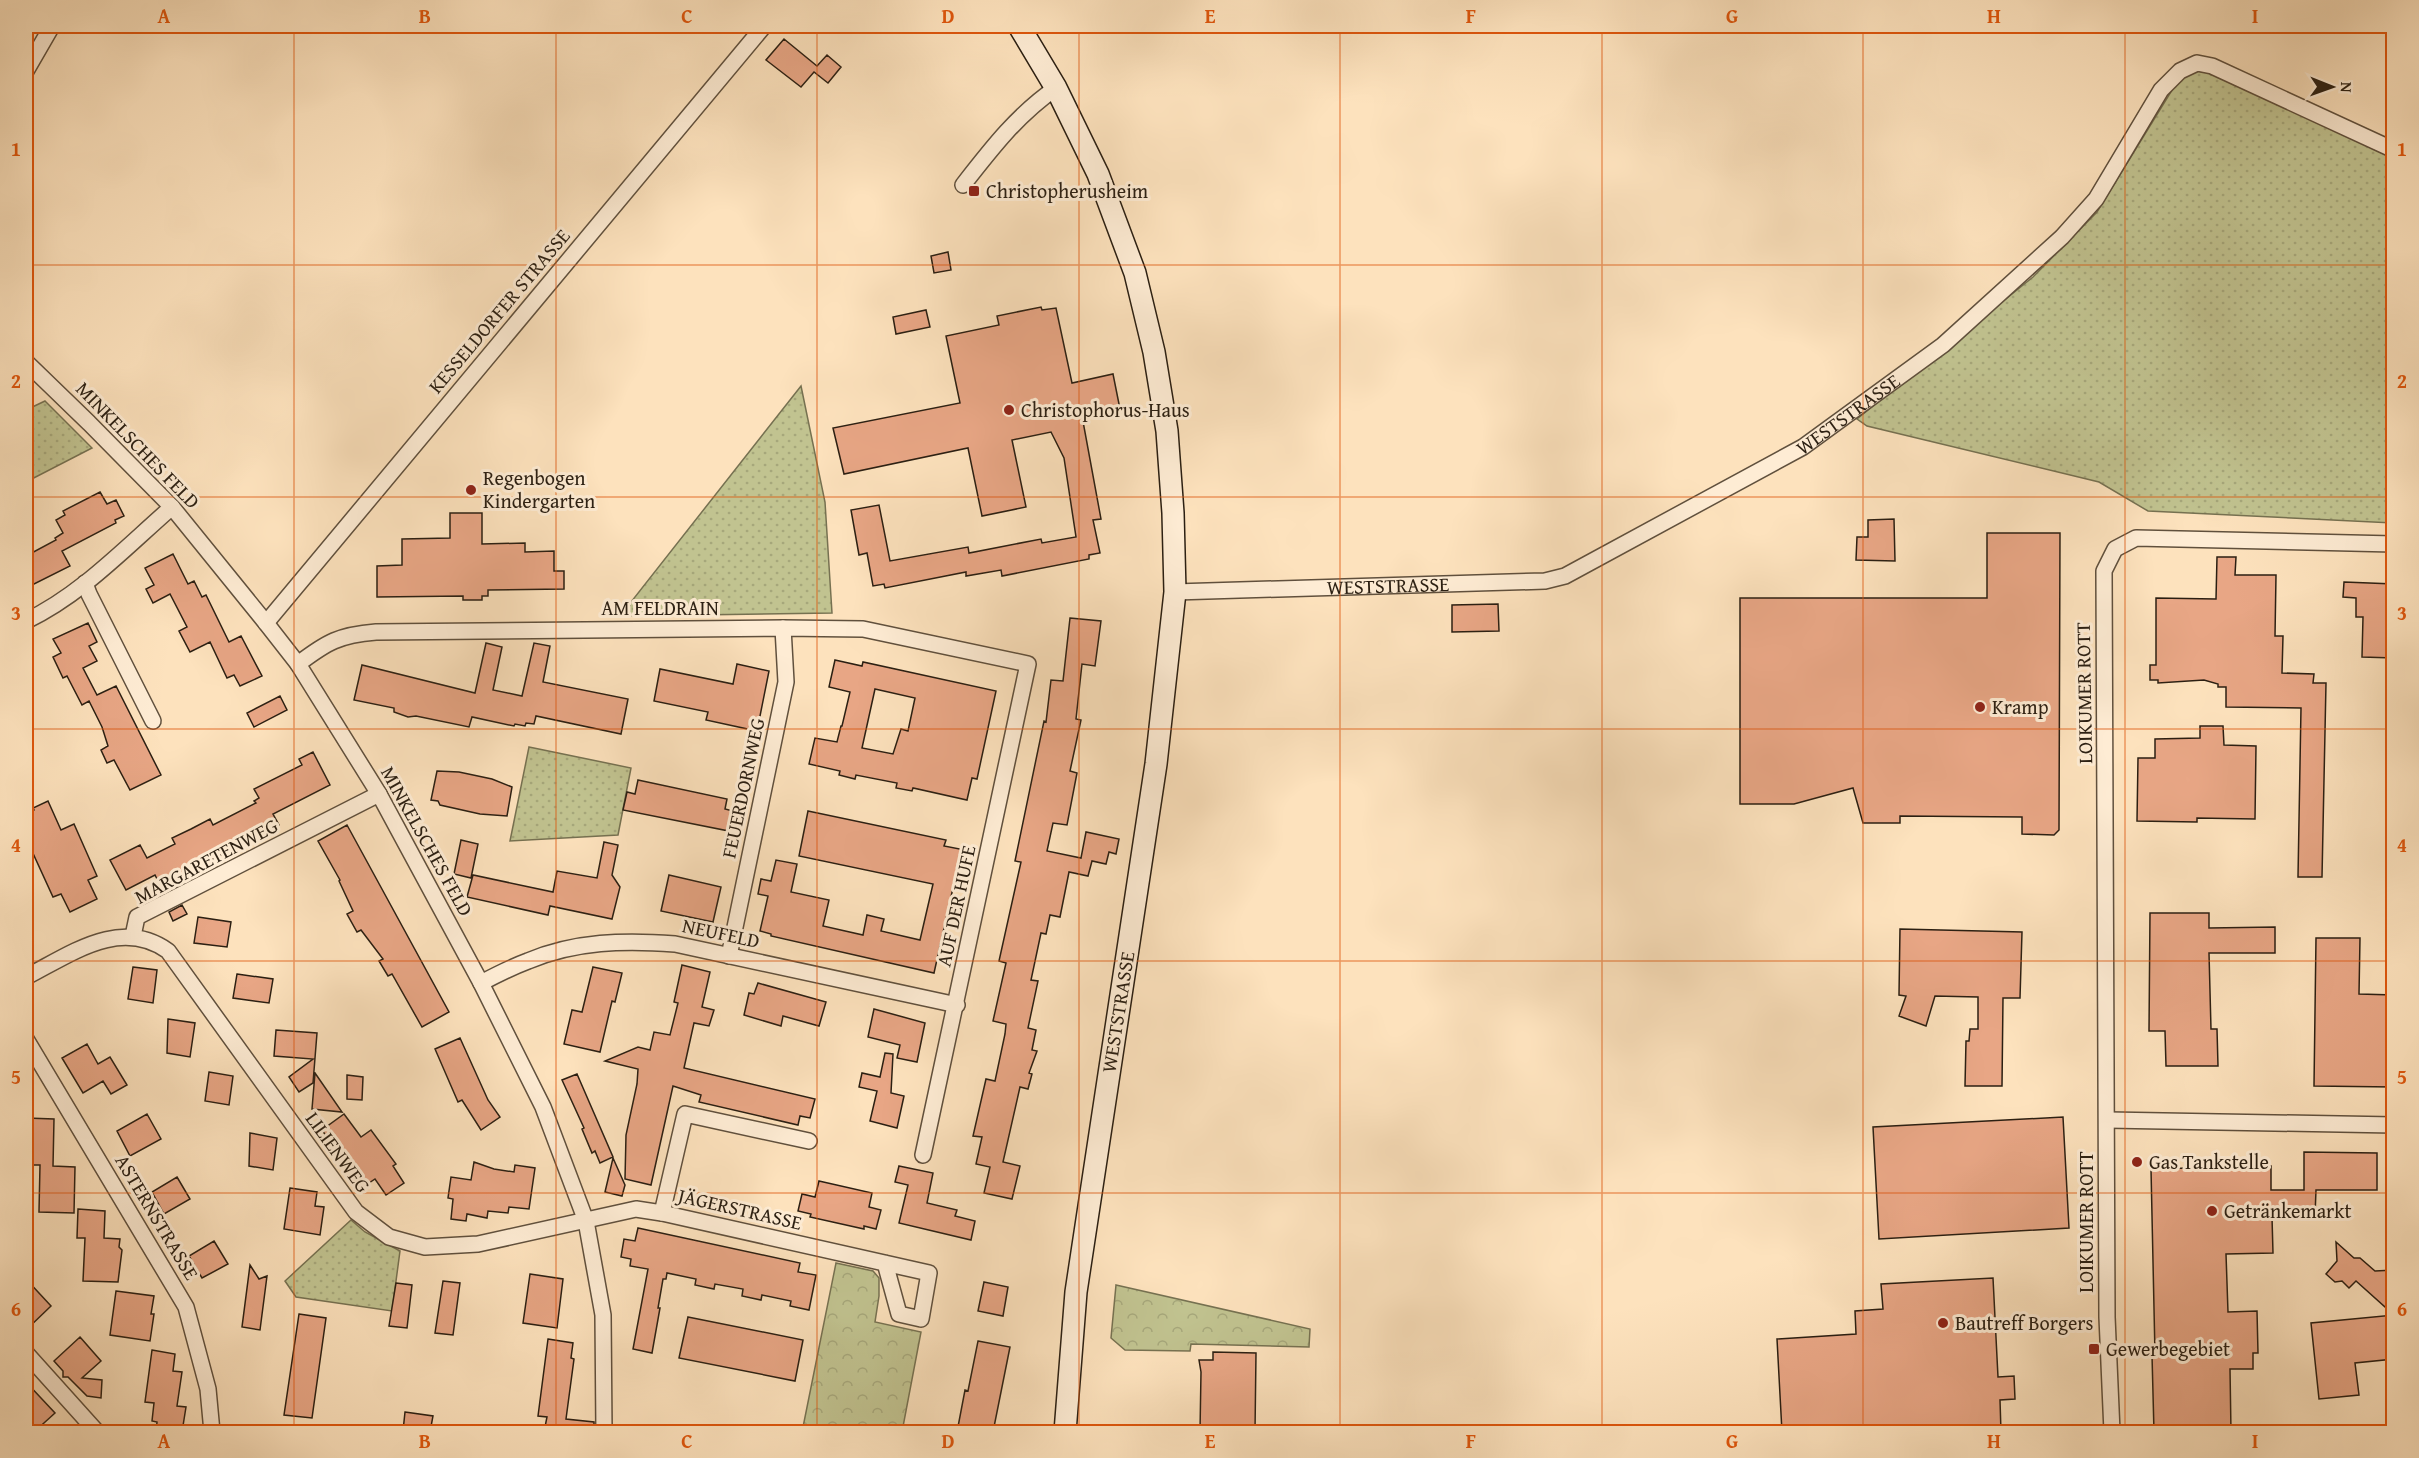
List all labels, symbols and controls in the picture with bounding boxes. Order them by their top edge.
text: A [158,1,171,30]
text: B [419,1,431,30]
text: C [681,1,693,30]
text: D [941,1,955,30]
text: E [1205,1,1216,30]
text: F [1466,1,1476,30]
text: G [1726,1,1738,30]
text: H [1987,1,2001,30]
text: I [2252,1,2258,30]
north arrow [2302,57,2362,117]
text: N [2335,82,2359,93]
text: 1 [11,134,21,163]
text: 1 [2397,134,2407,163]
place label: Christopherusheim [986,176,1149,205]
marker: Christopherusheim [967,184,981,198]
street label: KESSELDORFER STRASSE [421,222,576,399]
text: 2 [11,366,21,395]
street label: WESTSTRASSE [1790,366,1906,462]
text: 2 [2397,366,2407,395]
street label: MINKELSCHES FELD [70,374,207,515]
place label: Christophorus-Haus [1021,395,1190,424]
marker: Christophorus-Haus [1002,403,1016,417]
place label: Regenbogen Kindergarten [483,463,595,515]
marker: Regenbogen Kindergarten [464,483,478,497]
street label: WESTSTRASSE [1326,569,1450,601]
street label: AM FELDRAIN [601,593,719,622]
text: 3 [11,598,21,627]
text: 3 [2397,598,2407,627]
street label: LOIKUMER ROTT [2068,622,2099,764]
place label: Kramp [1992,692,2049,721]
marker: Kramp [1973,700,1987,714]
street label: FEUERDORNWEG [714,715,772,861]
street label: MINKELSCHES FELD [374,761,481,921]
street label: MARGARETENWEG [129,810,283,911]
text: 4 [11,830,21,859]
text: 4 [2397,830,2407,859]
street label: AUF DER HUFE [929,843,983,969]
street label: NEUFELD [680,910,762,955]
street label: WESTSTRASSE [1094,949,1141,1075]
text: 5 [11,1062,21,1091]
text: 5 [2397,1062,2407,1091]
street label: LILIENWEG [299,1105,378,1198]
place label: Gas Tankstelle [2149,1147,2269,1176]
street label: ASTERNSTRASSE [108,1148,206,1285]
street label: LOIKUMER ROTT [2071,1151,2100,1293]
marker: Gas Tankstelle [2130,1155,2144,1169]
street label: JÄGERSTRASSE [672,1180,805,1237]
place label: Getränkemarkt [2224,1196,2352,1225]
marker: Getränkemarkt [2205,1204,2219,1218]
text: 6 [11,1294,21,1323]
text: 6 [2397,1294,2407,1323]
place label: Bautreff Borgers [1955,1308,2094,1337]
marker: Bautreff Borgers [1936,1316,1950,1330]
place label: Gewerbegebiet [2106,1334,2230,1363]
marker: Gewerbegebiet [2087,1342,2101,1356]
text: A [158,1426,171,1455]
text: B [419,1426,431,1455]
text: C [681,1426,693,1455]
text: D [941,1426,955,1455]
text: E [1205,1426,1216,1455]
text: F [1466,1426,1476,1455]
text: G [1726,1426,1738,1455]
text: H [1987,1426,2001,1455]
text: I [2252,1426,2258,1455]

